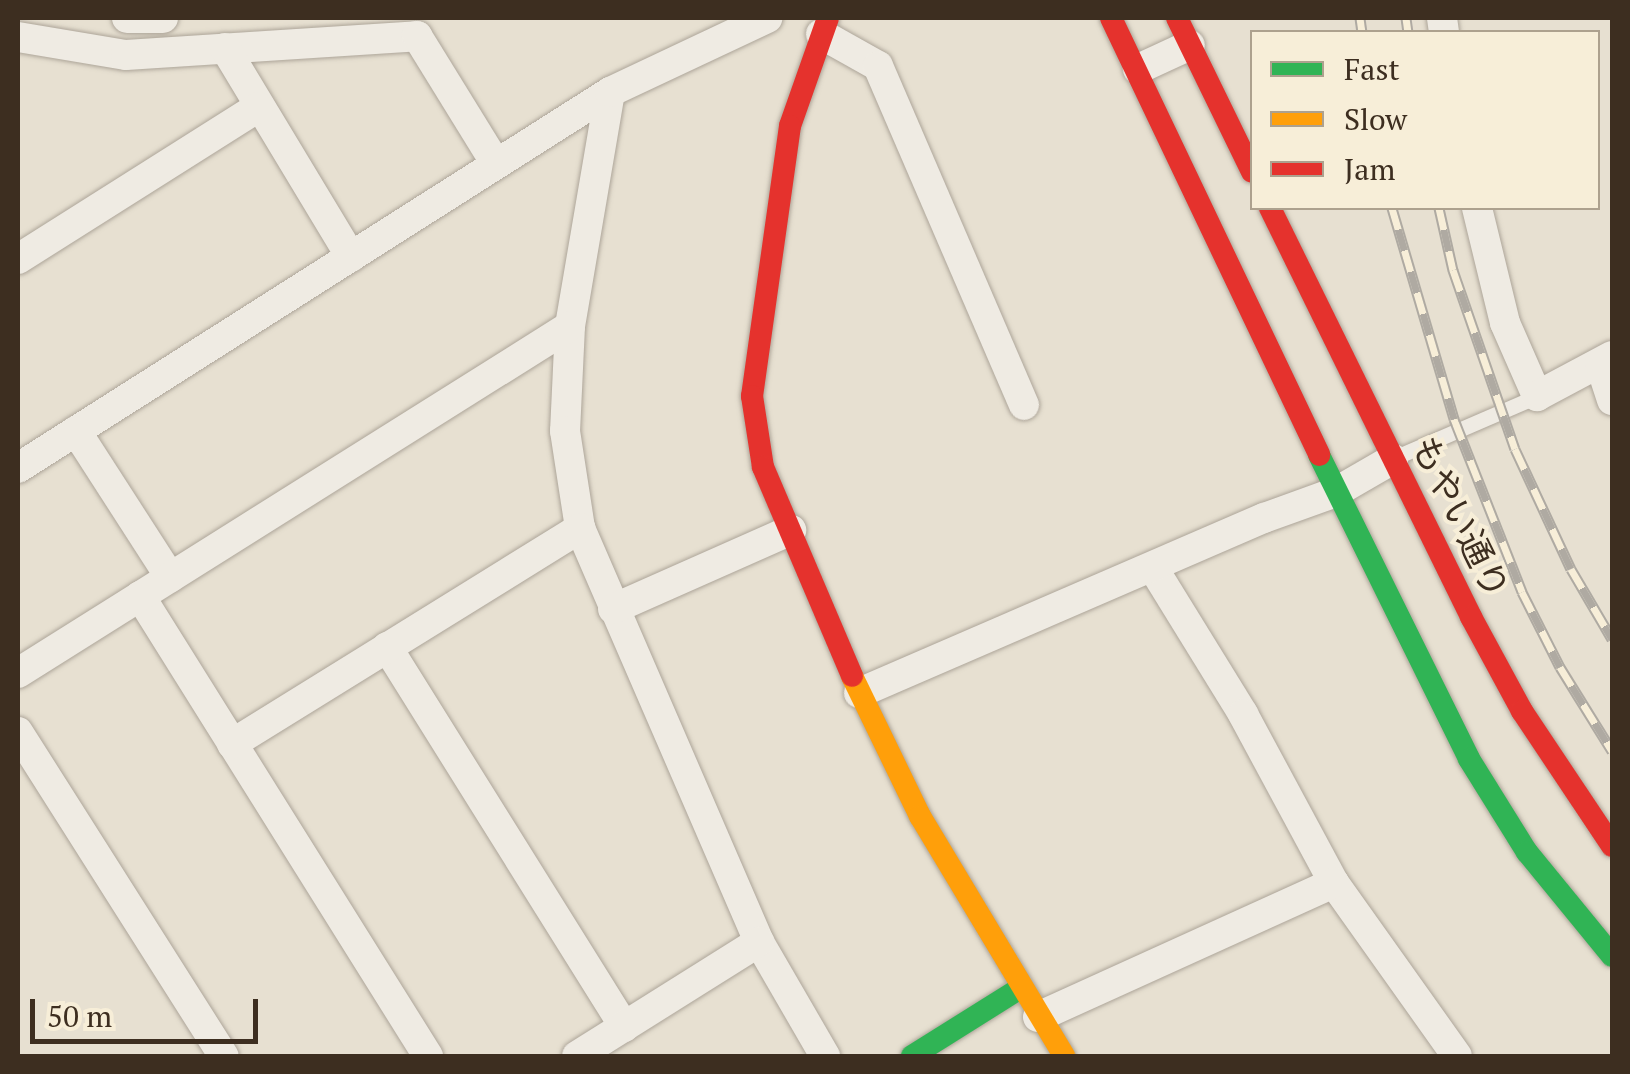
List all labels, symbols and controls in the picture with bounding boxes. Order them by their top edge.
legend [1250,30,1600,210]
text: Fast [1344,49,1400,89]
text: Slow [1344,99,1407,139]
text: Jam [1344,149,1395,189]
street label: もやい通り [1404,429,1518,605]
scale bar [35,979,262,1041]
text: 50 m [47,996,112,1036]

